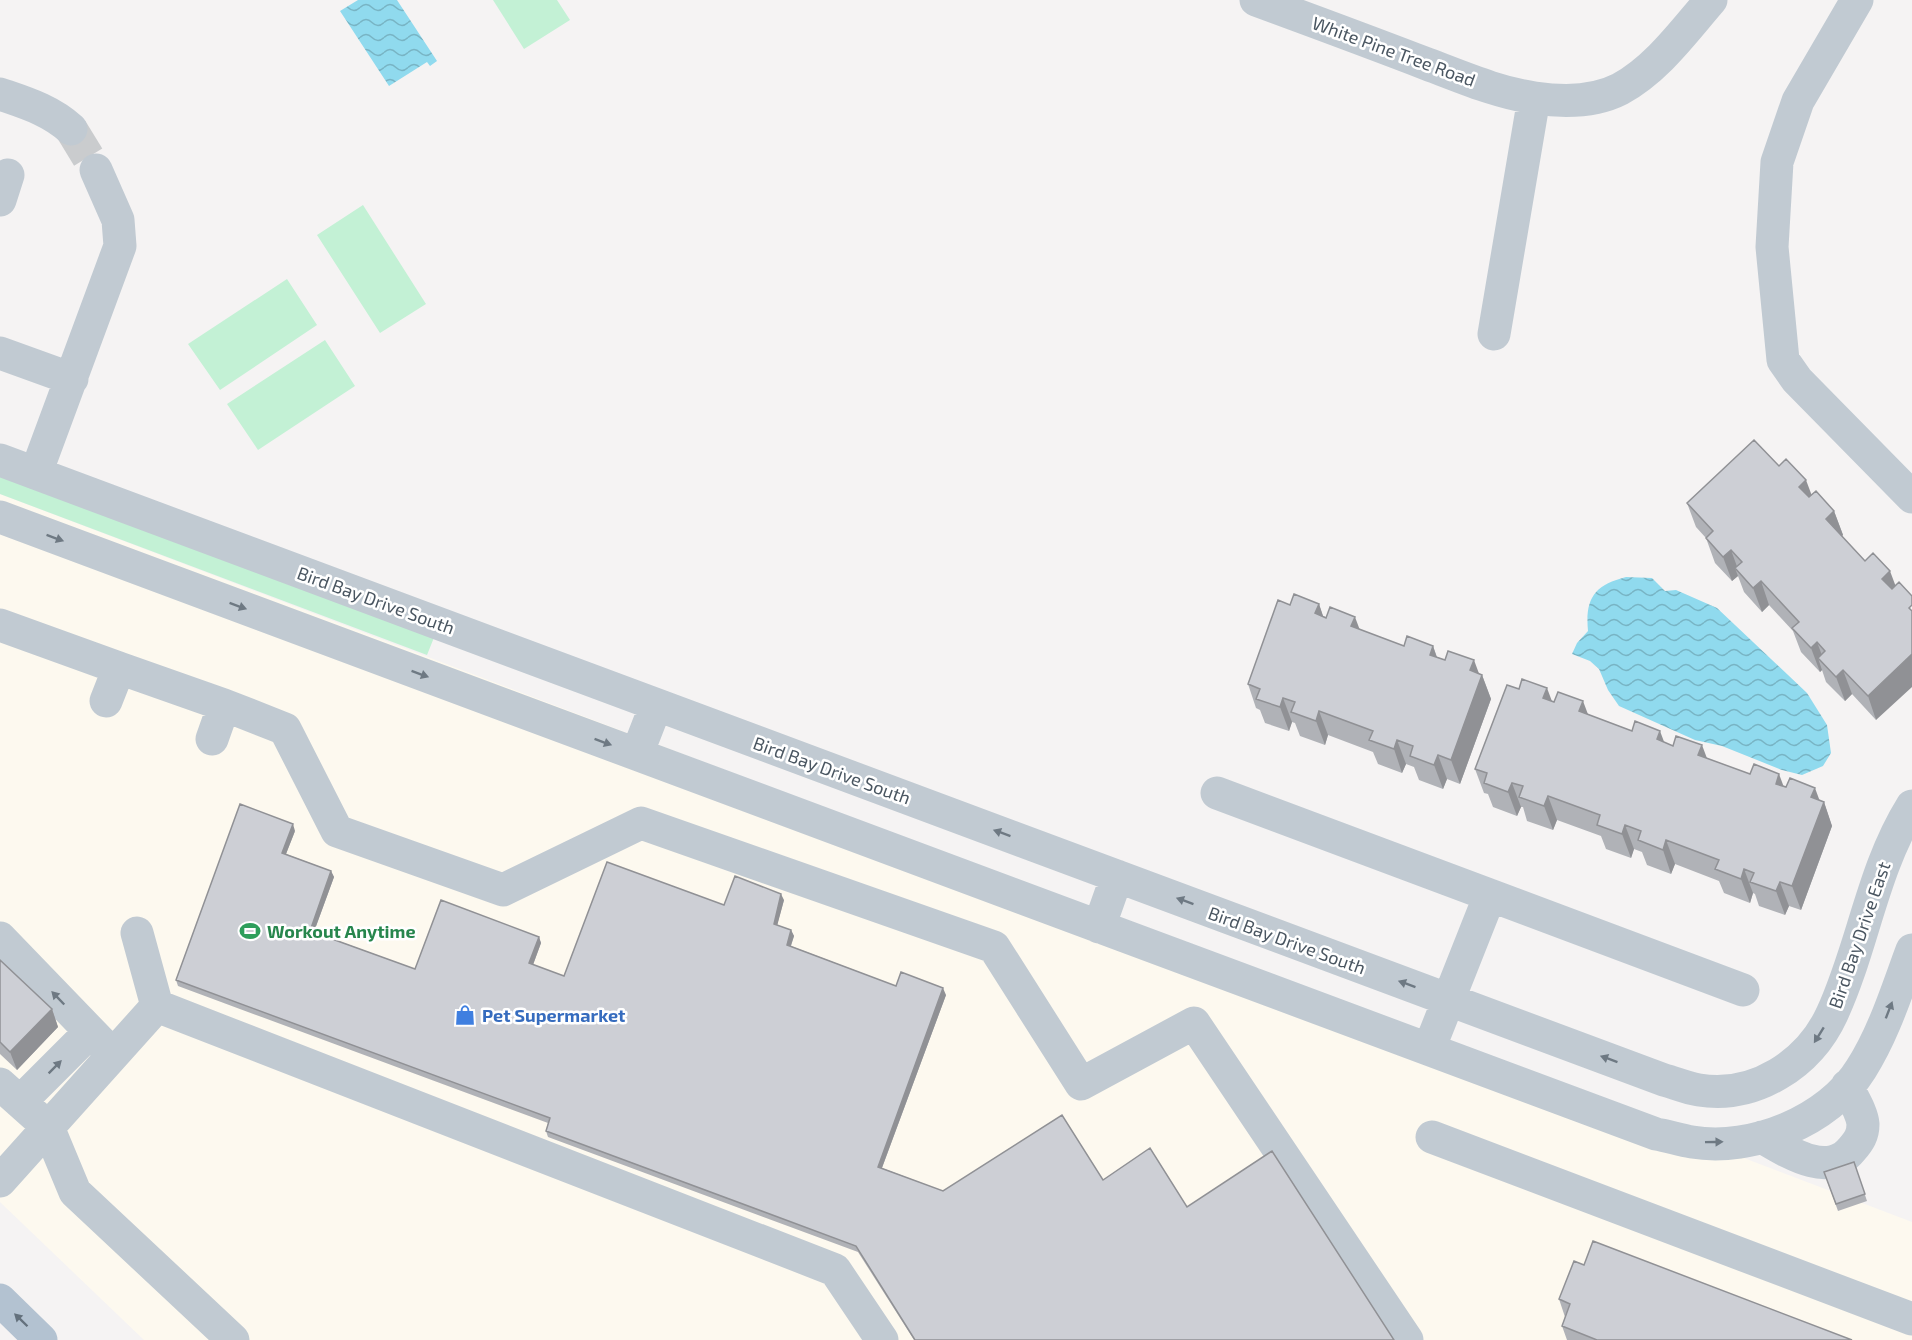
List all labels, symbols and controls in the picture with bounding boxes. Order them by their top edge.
street label: White Pine Tree Road [1309,11,1479,91]
one-way arrow [46,534,64,543]
street label: Bird Bay Drive South [294,561,458,639]
one-way arrow [229,601,247,611]
one-way arrow [412,669,430,679]
street label: Bird Bay Drive South [750,731,914,809]
one-way arrow [594,738,612,747]
one-way arrow [993,828,1011,838]
street label: Bird Bay Drive East [1824,859,1894,1011]
one-way arrow [1175,896,1193,906]
street label: Bird Bay Drive South [1205,901,1369,979]
sports icon: Workout Anytime [238,919,262,943]
place label: Workout Anytime [267,920,416,942]
one-way arrow [1398,979,1416,988]
one-way arrow [51,992,65,1006]
one-way arrow [1885,1001,1895,1019]
shop icon: Pet Supermarket [453,1003,477,1027]
place label: Pet Supermarket [482,1004,626,1026]
one-way arrow [1814,1026,1825,1043]
one-way arrow [1600,1054,1618,1064]
one-way arrow [48,1060,63,1074]
one-way arrow [1704,1138,1723,1147]
one-way arrow [13,1313,28,1327]

